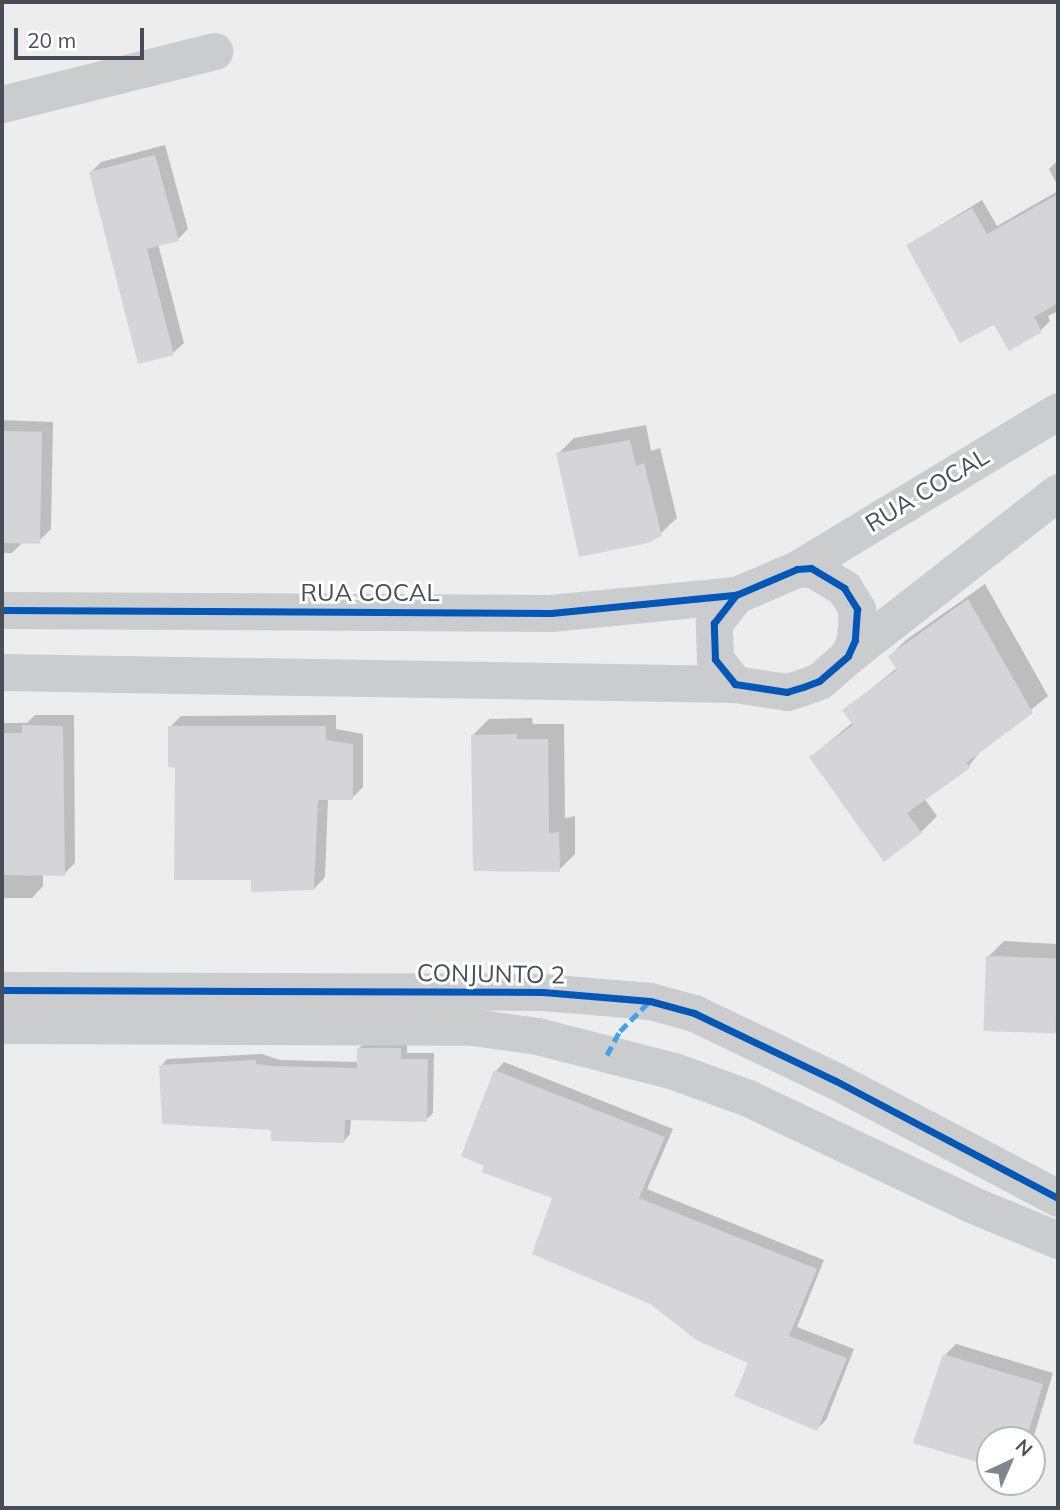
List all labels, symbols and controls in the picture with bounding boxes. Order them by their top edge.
scale bar [18,14,147,58]
text: 20 m [27,27,76,53]
street label: RUA COCAL [860,442,994,538]
street label: RUA COCAL [300,579,440,607]
street label: CONJUNTO 2 [417,958,565,990]
north arrow [976,1426,1046,1496]
text: N [1011,1434,1038,1461]

